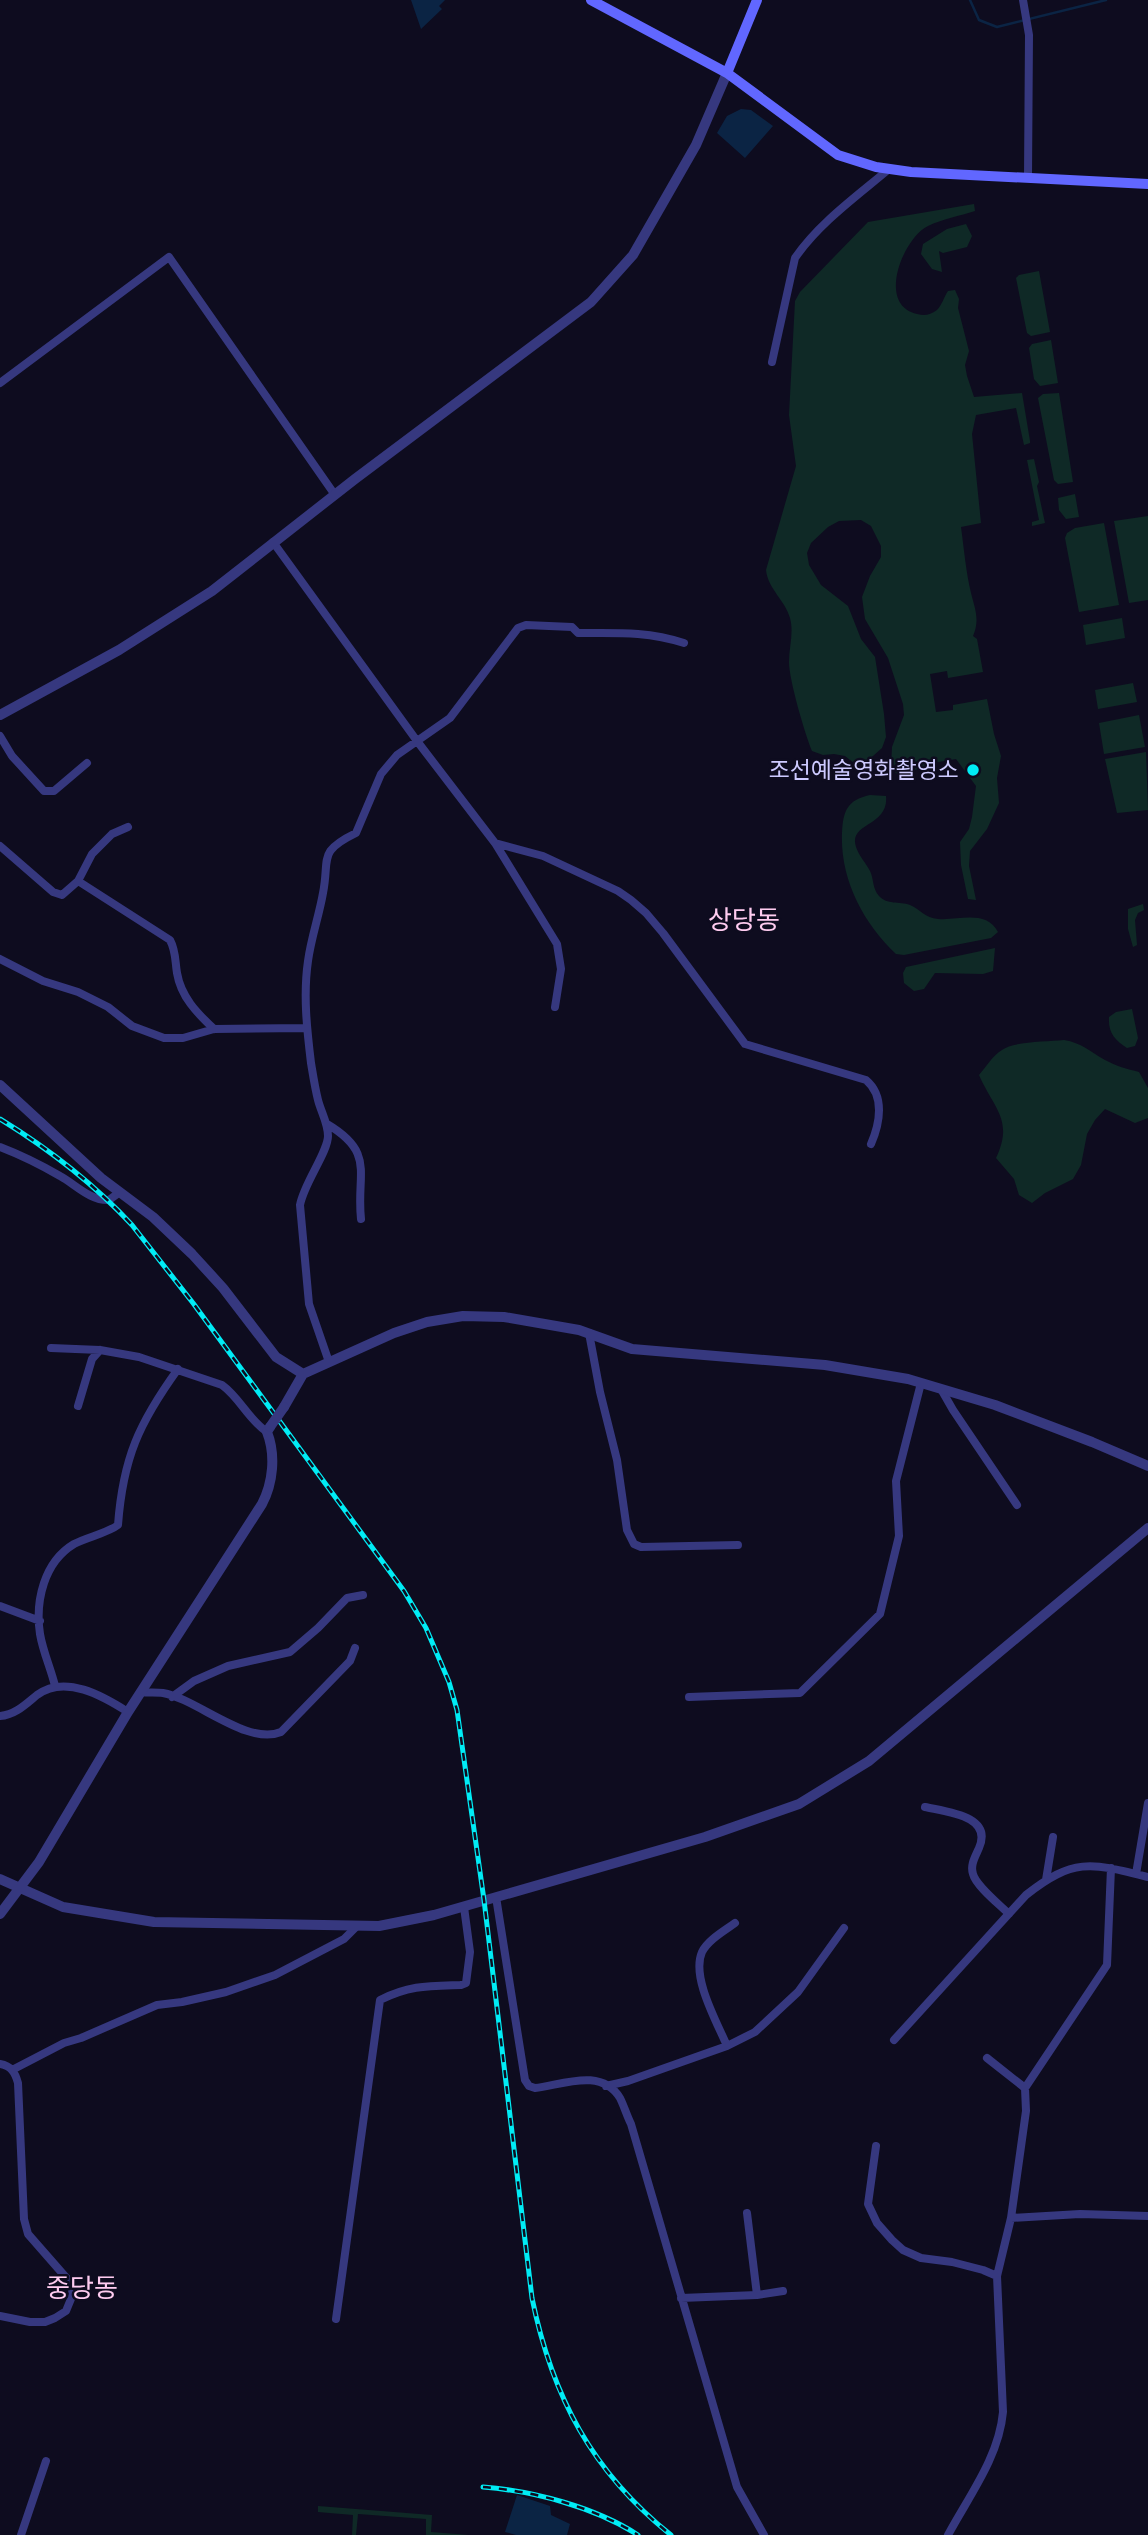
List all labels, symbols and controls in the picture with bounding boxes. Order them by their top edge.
place label: 조선예술영화촬영소 [769,755,959,785]
marker: 조선예술영화촬영소 [965,762,981,778]
district label: 상당동 [708,903,780,937]
district label: 중당동 [46,2271,118,2305]

